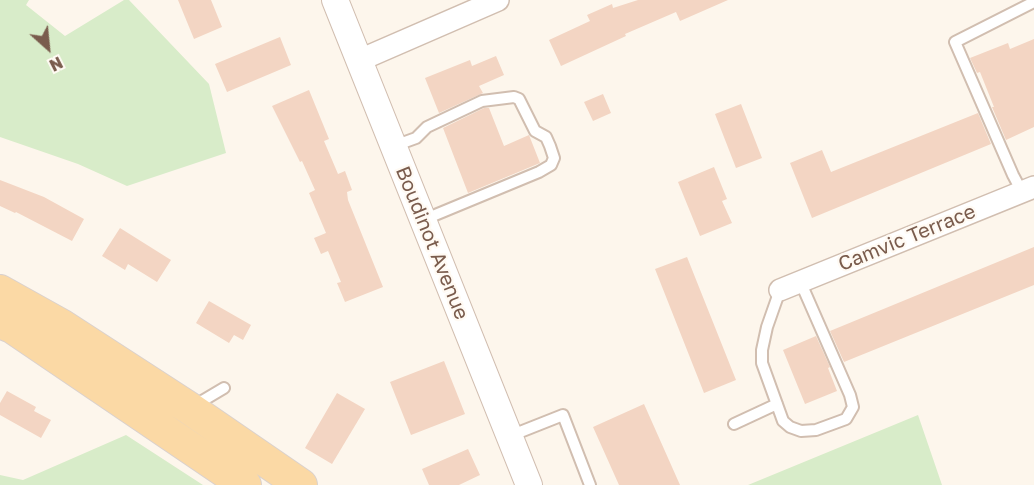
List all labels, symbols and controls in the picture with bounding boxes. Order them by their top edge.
north arrow [18,18,78,78]
text: N [46,52,66,76]
street label: Boudinot Avenue [390,163,474,323]
street label: Camvic Terrace [835,200,979,276]

